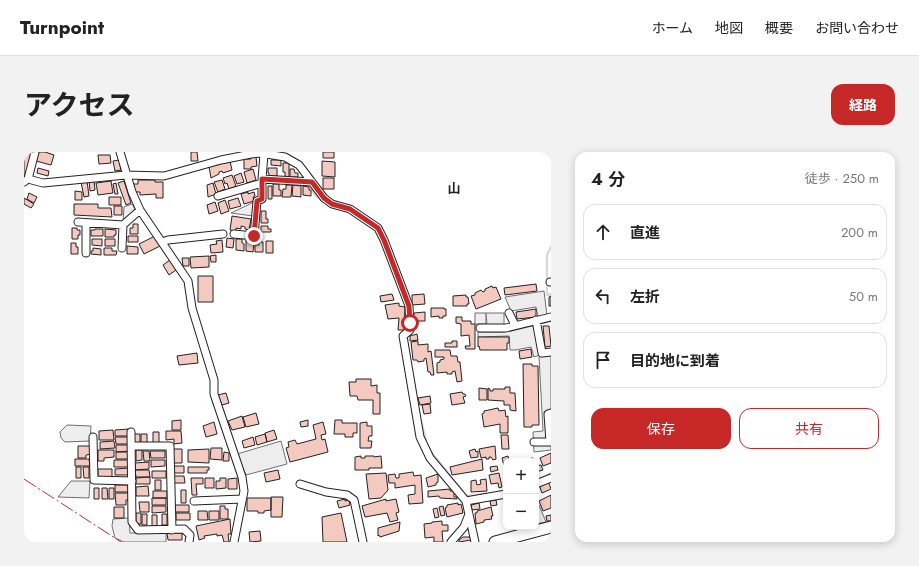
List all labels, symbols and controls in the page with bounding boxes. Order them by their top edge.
text: Turnpoint [20,14,104,41]
text: ホーム [651,18,693,38]
text: 地図 [715,18,743,38]
text: 概要 [765,18,793,38]
text: お問い合わせ [815,18,899,38]
button: 経路 [831,84,895,125]
text: アクセス [24,85,135,126]
text: 4 分 [591,167,625,191]
text: 徒歩 · 250 m [805,169,879,188]
district label: 山 [447,179,461,198]
icon: ahead [592,221,614,243]
text: 直進 [630,222,660,244]
text: 200 m [841,223,878,242]
route end [245,227,263,245]
icon: left [592,285,614,307]
text: 左折 [630,286,660,308]
text: 50 m [849,287,878,306]
route start [401,314,419,332]
icon: arrive [592,349,614,371]
text: 目的地に到着 [630,350,720,372]
button: 保存 [591,408,731,449]
button: 共有 [739,408,879,449]
map controls [503,458,539,530]
button: + [503,458,539,494]
button: − [503,494,539,530]

